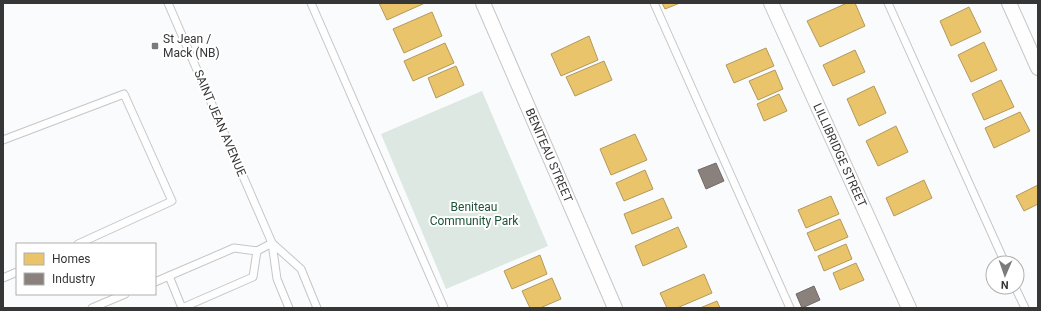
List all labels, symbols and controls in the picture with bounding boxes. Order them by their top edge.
place label: St Jean / Mack (NB) [163,32,220,60]
marker: St Jean / Mack (NB) [150,41,160,51]
street label: SAINT JEAN AVENUE [191,68,249,178]
street label: LILLIBRIDGE STREET [810,101,869,209]
street label: BENITEAU STREET [522,106,575,205]
park label: Beniteau Community Park [430,200,519,228]
legend [16,243,156,295]
text: Homes [52,252,90,266]
north arrow [985,255,1025,295]
text: Industry [52,272,96,286]
text: N [1000,278,1009,291]

